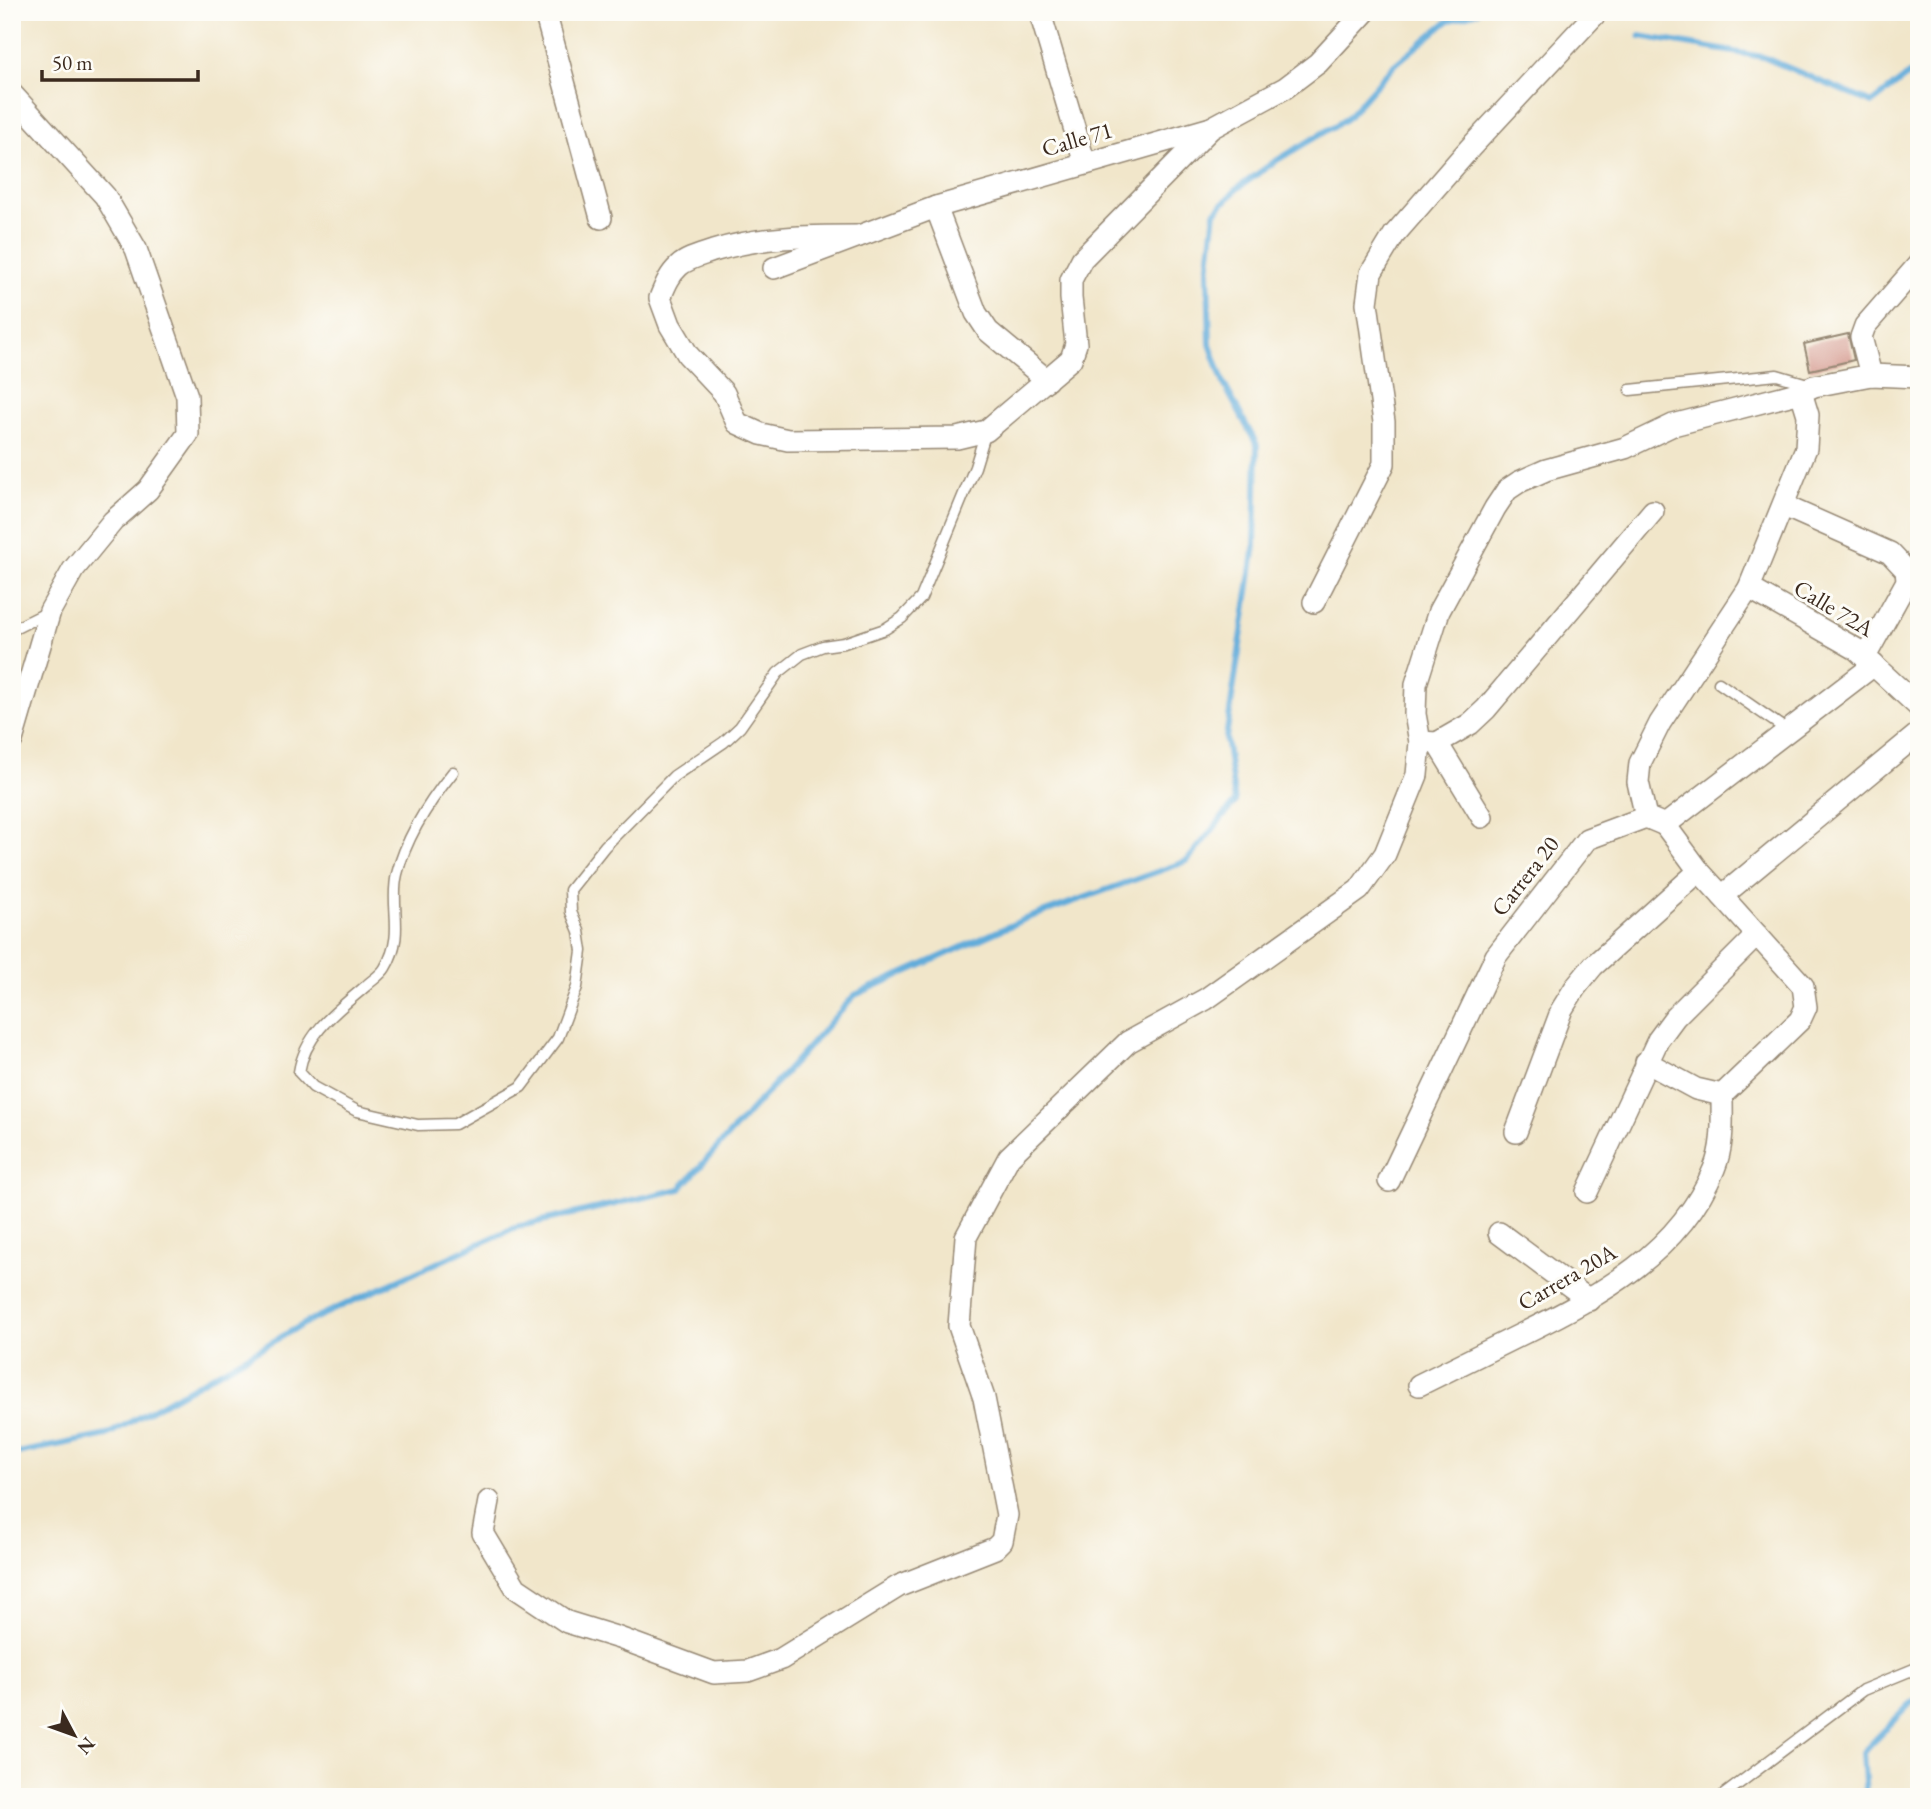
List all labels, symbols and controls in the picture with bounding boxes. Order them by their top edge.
scale bar [42,38,198,82]
text: 50 m [52,49,93,76]
street label: Calle 71 [1038,115,1116,163]
street label: Calle 72A [1789,572,1880,644]
street label: Carrera 20 [1484,830,1566,922]
street label: Carrera 20A [1512,1236,1623,1317]
north arrow [38,1700,108,1770]
text: N [72,1732,101,1760]

